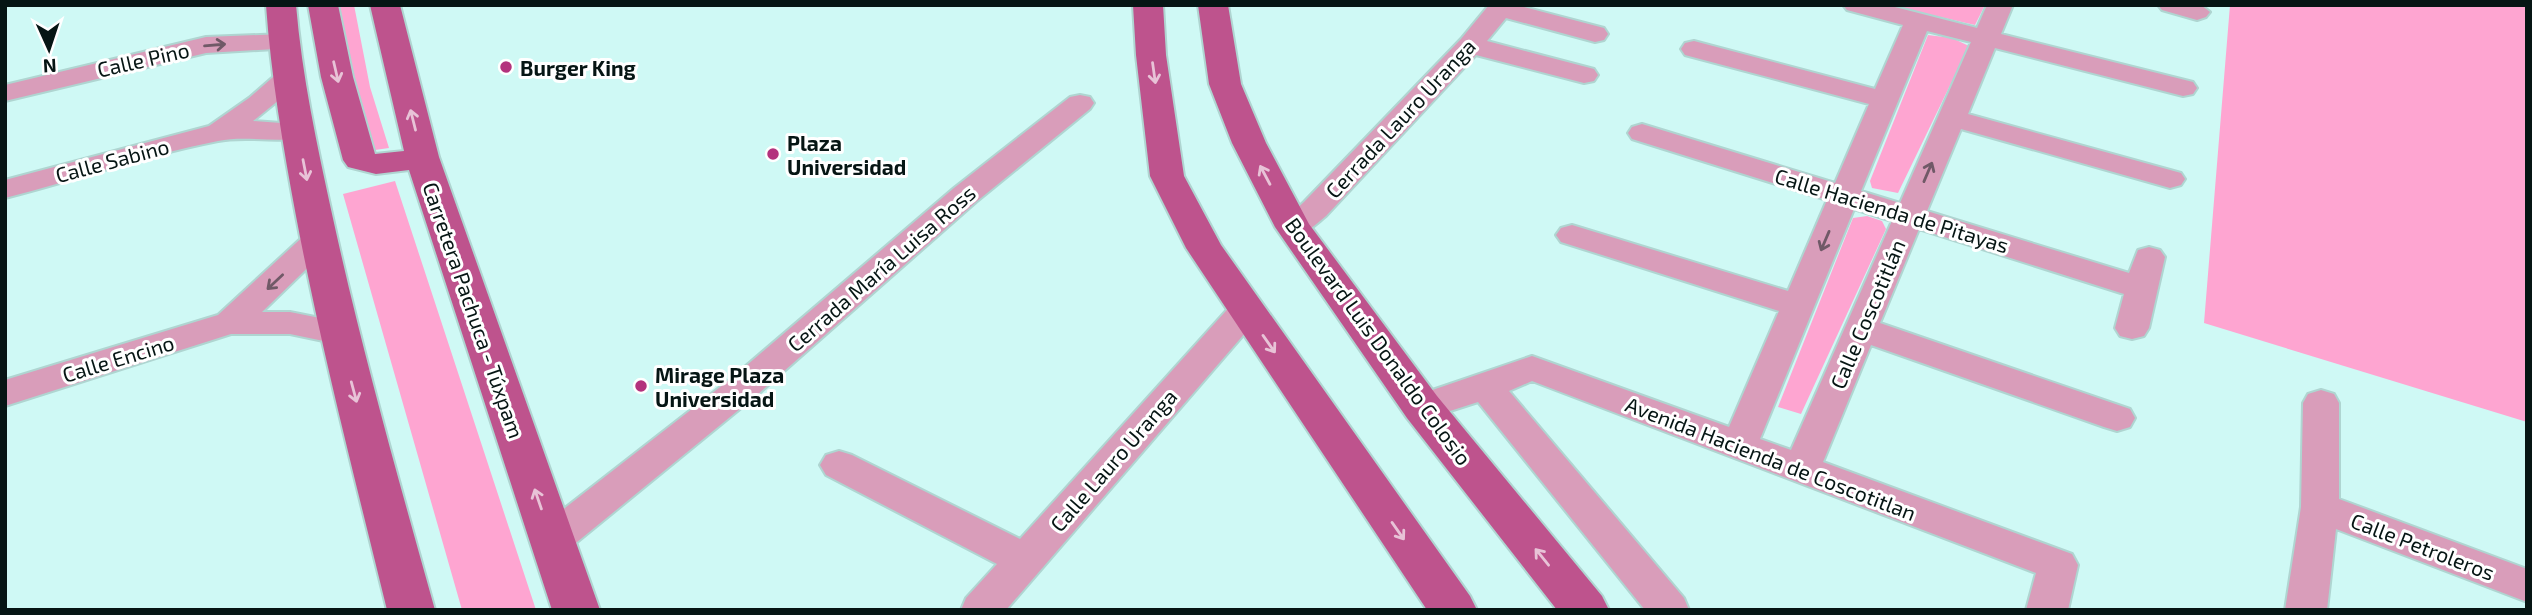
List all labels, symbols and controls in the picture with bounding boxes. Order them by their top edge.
north arrow [14,14,84,84]
street label: Cerrada Lauro Uranga [1320,33,1480,203]
street label: Calle Pino [95,36,191,82]
one-way arrow [203,38,226,51]
text: N [42,55,57,78]
place label: Burger King [520,55,636,80]
marker: Burger King [498,59,514,75]
one-way arrow [330,60,344,83]
one-way arrow [1148,61,1161,84]
one-way arrow [406,109,419,132]
place label: Plaza Universidad [787,130,906,179]
street label: Calle Sabino [52,133,172,187]
marker: Plaza Universidad [765,146,781,162]
one-way arrow [299,158,313,181]
one-way arrow [1923,162,1936,183]
street label: Calle Hacienda de Pitayas [1772,163,2012,257]
one-way arrow [1258,165,1272,185]
street label: Carretera Pachuca - Túxpam [418,179,530,441]
street label: Cerrada María Luisa Ross [782,180,980,356]
street label: Boulevard Luis Donaldo Colosio [1281,212,1477,470]
one-way arrow [1818,229,1831,251]
street label: Calle Coscotitlán [1824,236,1910,392]
one-way arrow [266,274,284,290]
street label: Calle Encino [59,329,177,387]
one-way arrow [1262,334,1276,353]
place label: Mirage Plaza Universidad [655,362,784,411]
marker: Mirage Plaza Universidad [633,378,649,394]
one-way arrow [348,380,361,403]
street label: Calle Lauro Uranga [1044,384,1182,536]
street label: Avenida Hacienda de Coscotitlan [1622,391,1920,525]
one-way arrow [531,488,544,510]
street label: Calle Petroleros [2348,507,2498,585]
one-way arrow [1391,521,1405,541]
one-way arrow [1535,548,1550,566]

